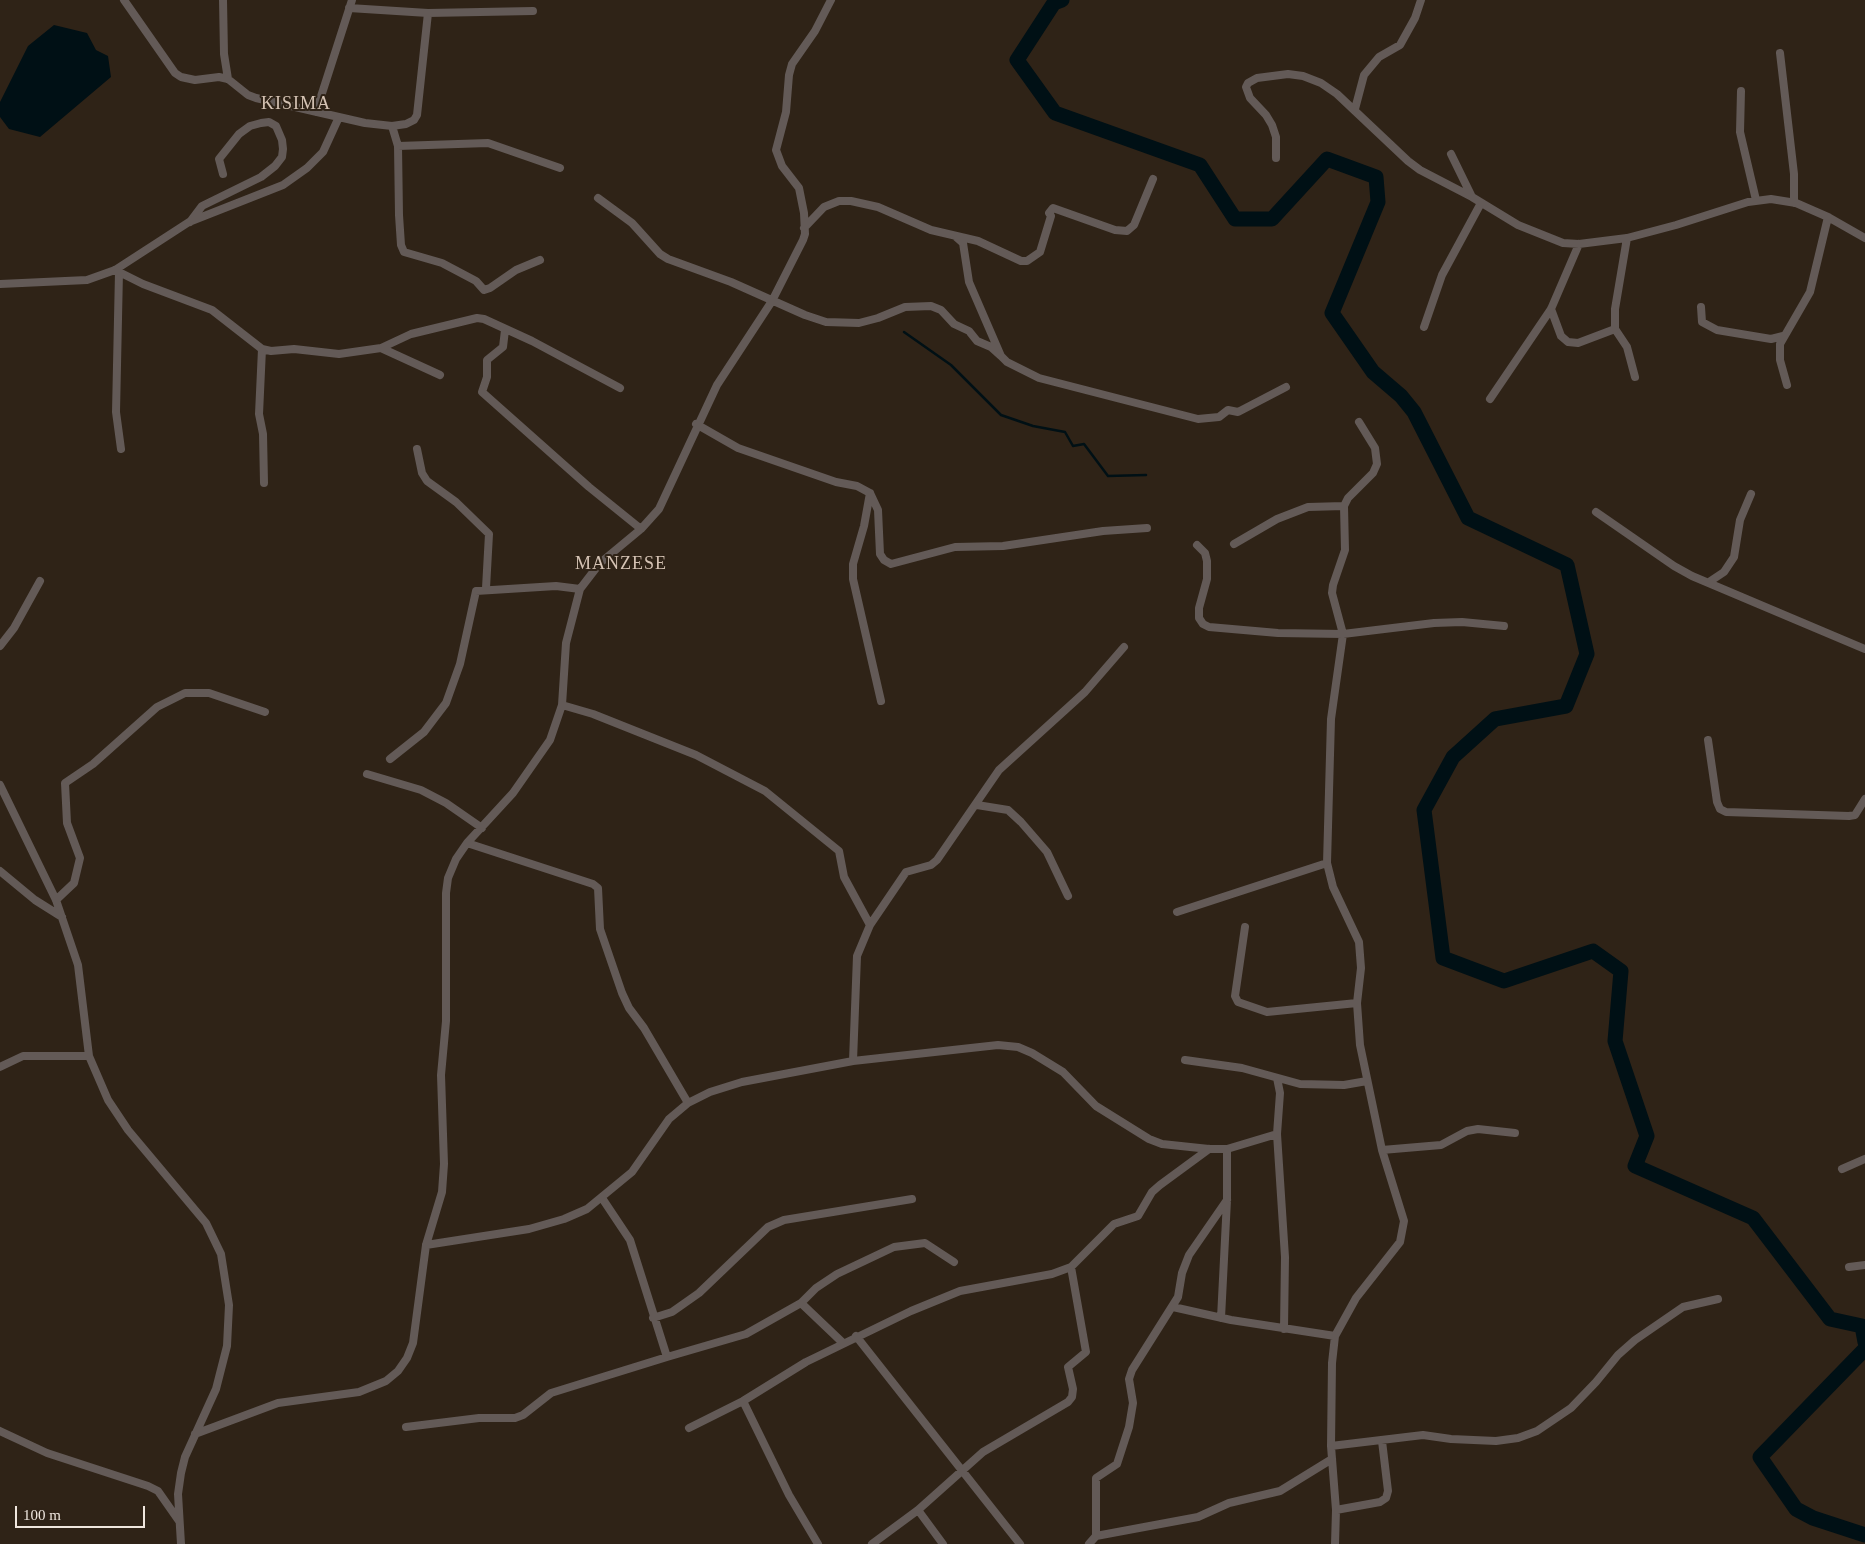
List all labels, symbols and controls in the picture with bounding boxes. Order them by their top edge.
district label: KISIMA [260,93,332,115]
district label: MANZESE [574,553,668,575]
scale bar [18,1496,148,1528]
text: 100 m [23,1507,61,1523]

